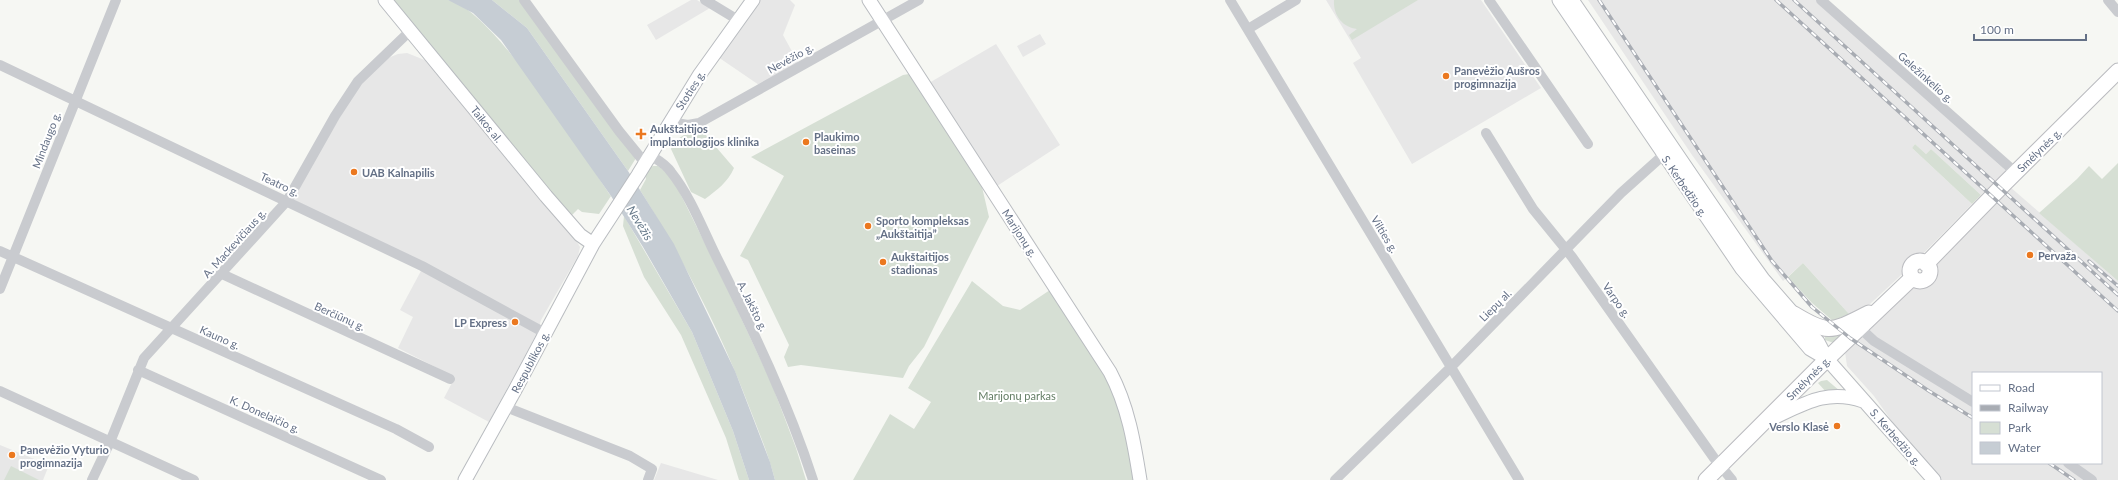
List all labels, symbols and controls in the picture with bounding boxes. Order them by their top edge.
scale bar [1974,16,2086,42]
text: 100 m [1980,22,2014,37]
street label: Nevėžio g. [765,40,815,76]
street label: Geležinkelio g. [1896,49,1956,105]
place label: Panevėžio Aušros progimnazija [1454,64,1540,90]
street label: Stoties g. [672,68,708,112]
marker: Panevėžio Aušros progimnazija [1441,71,1451,81]
street label: Taikos al. [468,103,506,145]
street label: Mindaugo g. [29,110,63,170]
place label: Aukštaitijos implantologijos klinika [649,122,759,148]
street label: Smėlynės g. [2014,126,2064,174]
marker: Aukštaitijos implantologijos klinika [635,128,647,140]
place label: Plaukimo baseinas [814,130,860,156]
marker: Plaukimo baseinas [801,137,811,147]
street label: S. Kerbedžio g. [1660,153,1710,219]
place label: UAB Kalnapilis [362,166,435,179]
marker: UAB Kalnapilis [349,167,359,177]
street label: Teatro g. [258,169,302,199]
water label: Nevėžis [624,203,656,243]
street label: A. Mackevičiaus g. [200,206,268,280]
street label: Marijonų g. [1000,207,1040,259]
street label: Vilties g. [1369,213,1401,255]
place label: Sporto kompleksas „Aukštaitija” [876,214,969,240]
marker: Sporto kompleksas „Aukštaitija” [863,221,873,231]
place label: Pervaža [2038,249,2076,262]
place label: Aukštaitijos stadionas [890,250,949,276]
marker: Pervaža [2025,250,2035,260]
marker: Aukštaitijos stadionas [878,257,888,267]
street label: A. Jakšto g. [735,279,771,333]
street label: Varpo g. [1600,280,1634,320]
street label: Liepų al. [1476,286,1514,324]
street label: Berčiūnų g. [313,299,367,333]
place label: LP Express [454,316,507,329]
marker: LP Express [510,317,520,327]
street label: Kauno g. [198,322,242,352]
street label: Respublikos g. [508,329,552,395]
street label: Smėlynės g. [1783,353,1833,403]
legend [1972,372,2102,464]
text: Road [2008,380,2035,395]
park label: Marijonų parkas [978,389,1056,402]
street label: K. Donelaičio g. [228,393,302,435]
text: Railway [2008,400,2049,415]
street label: S. Kerbedžio g. [1868,406,1924,468]
place label: Verslo Klasė [1768,420,1829,433]
text: Park [2008,420,2032,435]
marker: Verslo Klasė [1832,421,1842,431]
text: Water [2008,440,2041,455]
place label: Panevėžio Vyturio progimnazija [20,443,109,469]
marker: Panevėžio Vyturio progimnazija [7,450,17,460]

